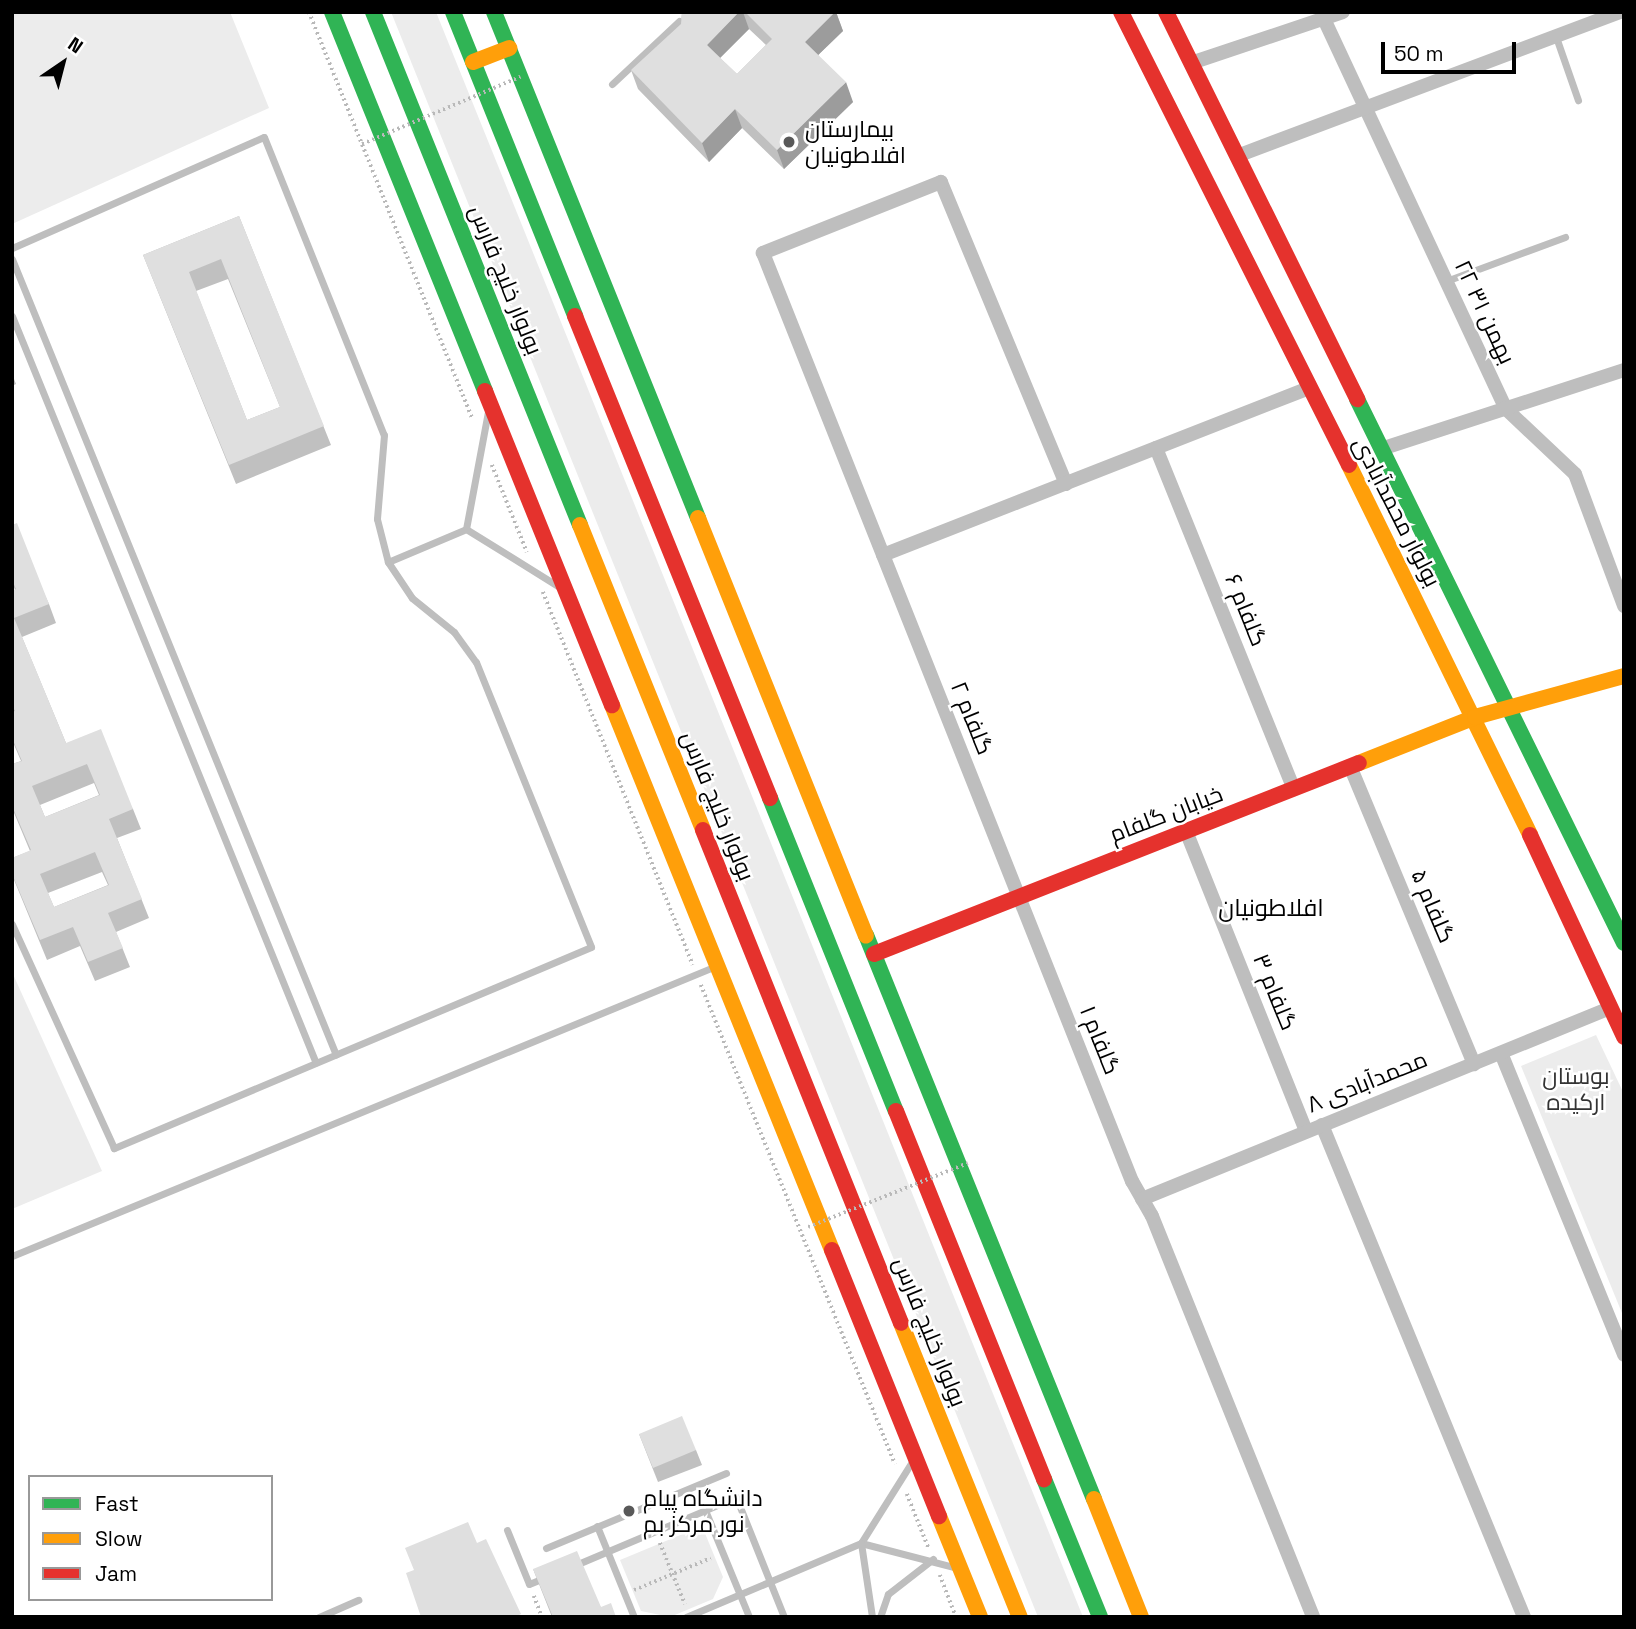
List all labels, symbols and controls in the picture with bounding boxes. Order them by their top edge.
north arrow [28,28,98,98]
scale bar [1384,28,1519,72]
text: N [63,31,88,59]
text: 50 m [1394,40,1444,67]
place label: بیمارستان افلاطونیان [805,115,906,169]
marker: بیمارستان افلاطونیان [779,132,799,152]
street label: بولوار خلیج فارس [463,201,549,359]
street label: ۲۲ بهمن ۳۱ [1449,256,1521,368]
street label: بولوار محمدآبادی [1347,432,1447,592]
street label: گلفام ۶ [1219,570,1273,650]
street label: گلفام ۲ [945,677,999,759]
street label: بولوار خلیج فارس [675,727,761,885]
street label: خیابان گلفام [1106,780,1226,848]
street label: گلفام ۵ [1405,865,1461,947]
district label: افلاطونیان [1218,894,1324,922]
street label: گلفام ۳ [1247,950,1303,1034]
street label: گلفام ۱ [1074,1002,1126,1078]
street label: محمدآبادی ۸ [1303,1045,1431,1119]
park label: بوستان ارکیده [1542,1062,1610,1116]
street label: بولوار خلیج فارس [887,1253,973,1411]
legend [28,1475,273,1601]
place label: دانشگاه پیام نور مرکز بم [643,1484,763,1538]
text: Fast [95,1490,139,1517]
marker: دانشگاه پیام نور مرکز بم [621,1503,637,1519]
text: Slow [95,1525,143,1552]
text: Jam [95,1560,137,1587]

